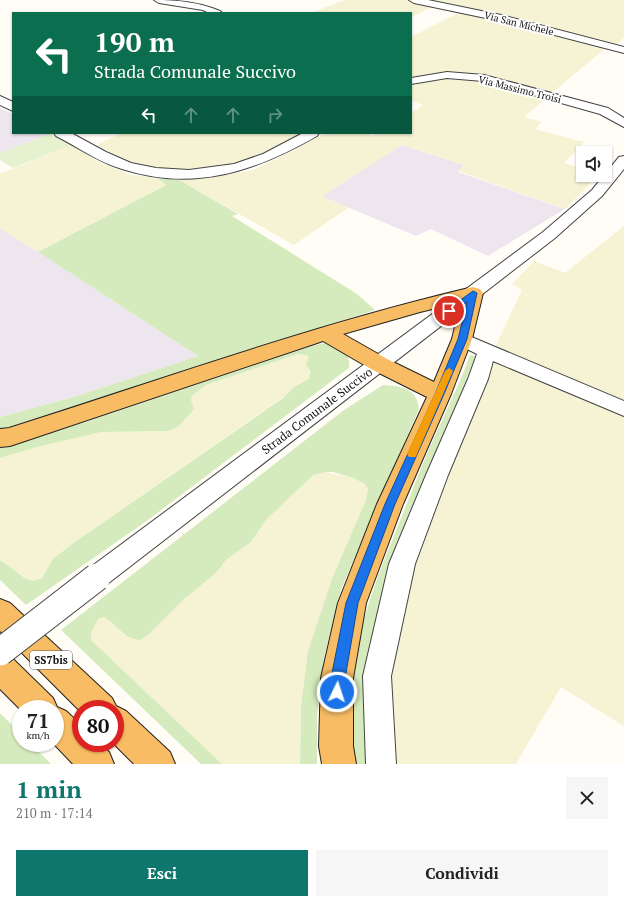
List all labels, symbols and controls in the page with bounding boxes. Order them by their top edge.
street label: Via San Michele [483,9,555,38]
text: 190 m [94,23,175,60]
icon: left [28,28,80,80]
text: Strada Comunale Succivo [94,59,296,83]
street label: Via Massimo Troisi [477,73,563,106]
icon: left [138,104,160,126]
icon: ahead [180,104,202,126]
icon: ahead [222,104,244,126]
icon: right [264,104,286,126]
map controls [576,146,612,182]
button: sound [576,146,612,182]
pin [432,294,466,328]
icon: arrive [438,300,460,322]
street label: Strada Comunale Succivo [258,364,375,457]
road number: SS7bis [30,651,72,669]
position arrow [316,671,358,713]
speed limit sign: 80 [72,700,124,752]
text: 71 [27,707,49,734]
text: km/h [26,729,50,742]
text: 1 min [16,773,82,805]
button: close [566,777,608,819]
text: 210 m · 17:14 [16,804,93,822]
button: Esci [16,850,308,896]
button: Condividi [316,850,608,896]

